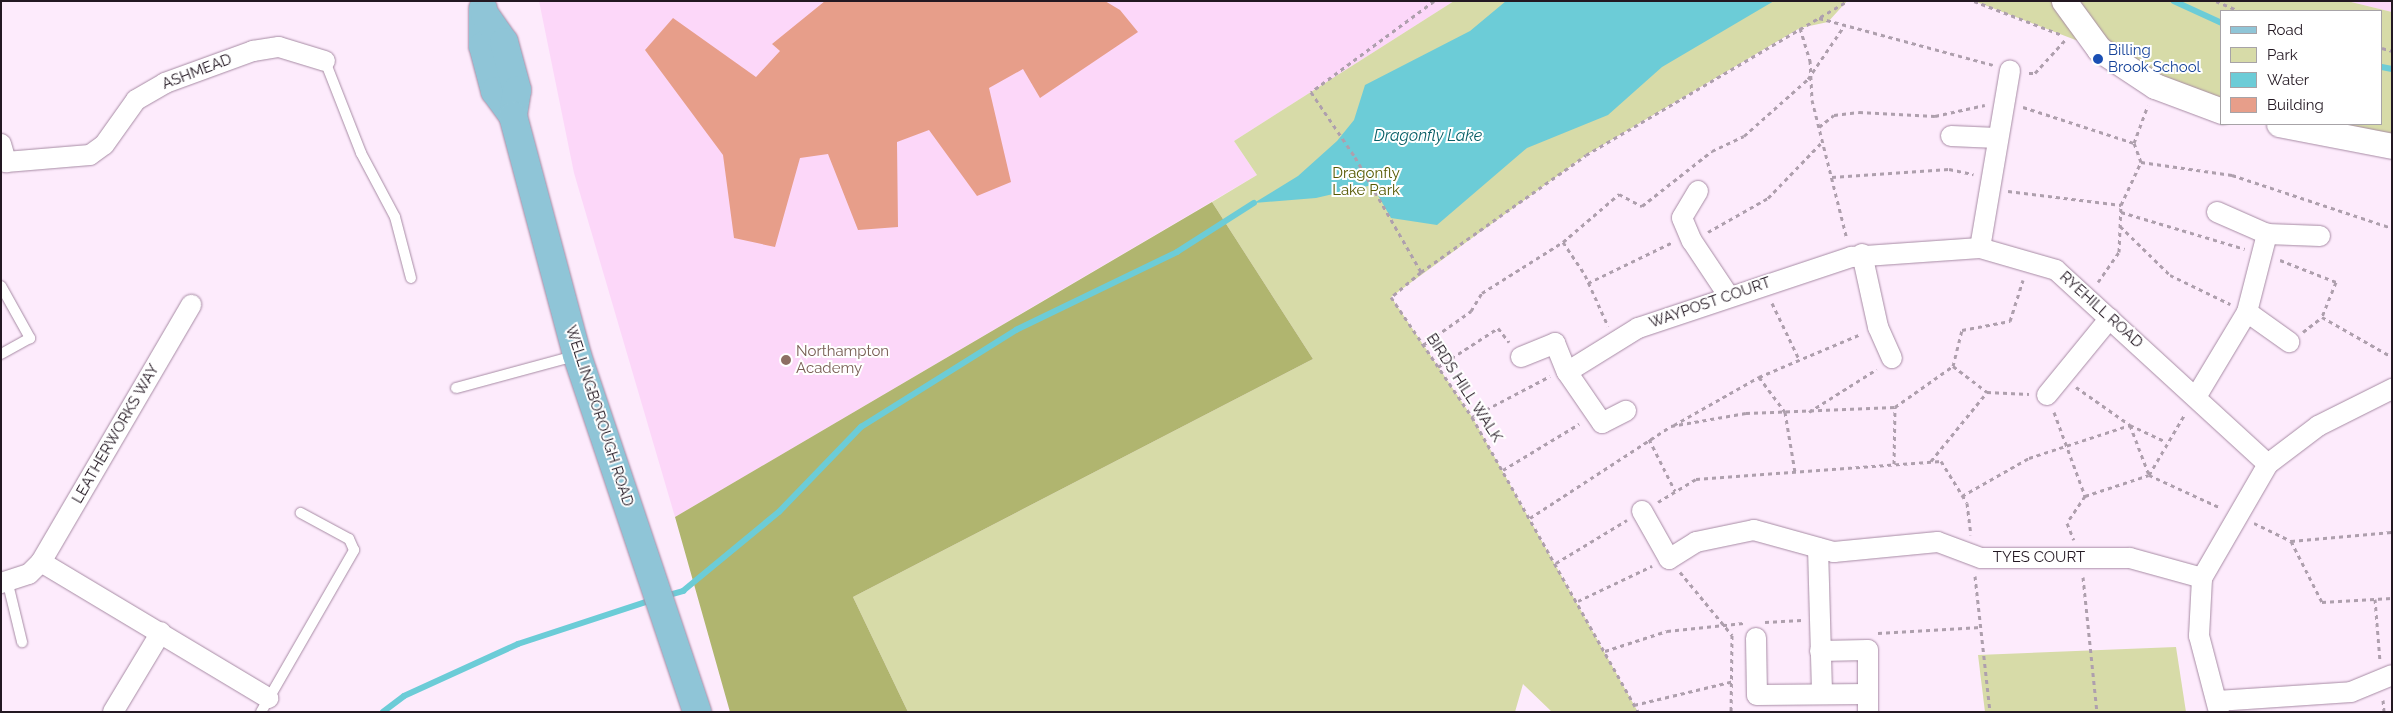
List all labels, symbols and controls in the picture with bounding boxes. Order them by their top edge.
legend [2220,10,2383,125]
text: Road [2267,21,2303,39]
place label: Billing Brook School [2108,41,2201,76]
text: Park [2267,46,2298,64]
street label: ASHMEAD [160,50,234,94]
marker: Billing Brook School [2092,53,2104,65]
text: Water [2267,71,2309,89]
text: Building [2267,96,2324,114]
water label: Dragonfly Lake [1374,126,1482,146]
park label: Dragonfly Lake Park [1332,164,1400,199]
street label: RYEHILL ROAD [2056,268,2146,352]
street label: WAYPOST COURT [1647,274,1773,332]
street label: WELLINGBOROUGH ROAD [561,323,637,509]
street label: BIRDS HILL WALK [1422,330,1506,446]
place label: Northampton Academy [796,342,889,377]
marker: Northampton Academy [780,354,792,366]
street label: LEATHERWORKS WAY [69,361,163,507]
street label: TYES COURT [1993,549,2085,567]

